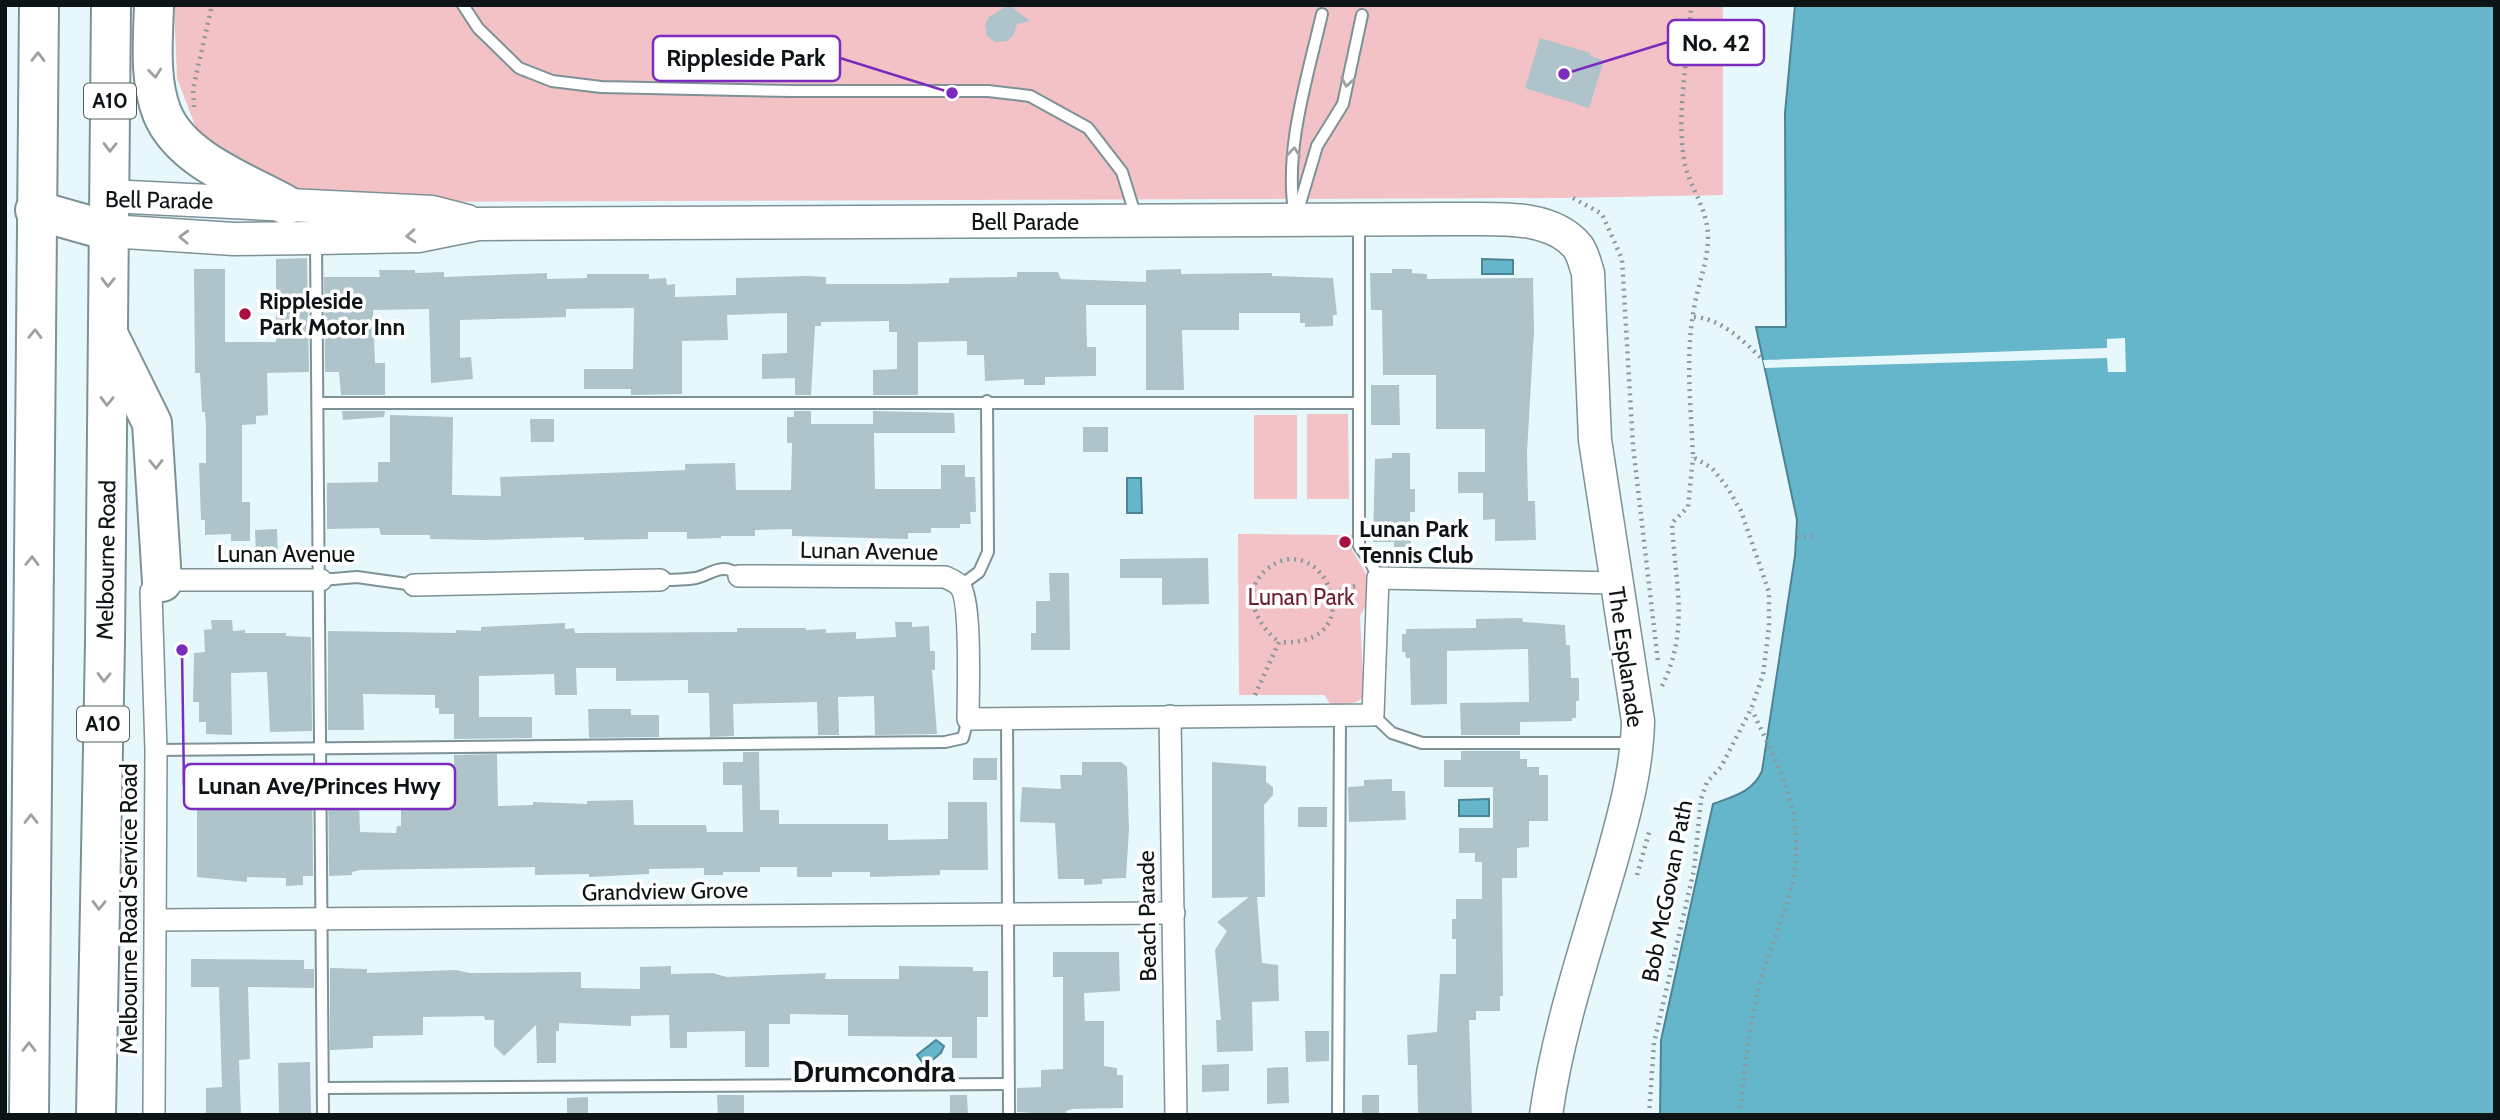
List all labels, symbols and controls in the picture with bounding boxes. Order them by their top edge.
callout: No. 42 [1668,20,1764,65]
text: No. 42 [1682,28,1750,57]
callout: Rippleside Park [653,36,840,81]
text: Rippleside Park [666,43,826,72]
one-way arrow [31,51,46,62]
one-way arrow [147,68,162,79]
one-way arrow [1340,76,1355,88]
road number: A10 [84,84,136,119]
one-way arrow [102,142,118,153]
one-way arrow [1286,147,1301,158]
street label: Bell Parade [105,185,214,215]
street label: Bell Parade [971,208,1079,236]
one-way arrow [405,228,416,243]
one-way arrow [178,229,189,244]
one-way arrow [100,277,116,287]
place label: Rippleside Park Motor Inn [259,287,405,341]
marker: Rippleside Park Motor Inn [237,306,253,322]
one-way arrow [27,328,43,338]
one-way arrow [99,396,115,407]
one-way arrow [148,459,164,469]
street label: Melbourne Road [91,480,121,640]
place label: Lunan Park Tennis Club [1359,515,1474,569]
marker: Lunan Park Tennis Club [1337,534,1353,550]
street label: Lunan Avenue [800,536,939,566]
street label: Lunan Avenue [217,540,355,568]
one-way arrow [24,555,40,566]
park label: Lunan Park [1248,583,1355,611]
street label: The Esplanade [1602,585,1650,729]
one-way arrow [96,673,112,683]
road number: A10 [77,706,129,742]
street label: Melbourne Road Service Road [115,764,143,1055]
callout: Lunan Ave/Princes Hwy [184,764,455,809]
text: Lunan Ave/Princes Hwy [197,771,441,800]
street label: Bob McGovan Path [1636,798,1698,984]
one-way arrow [23,813,39,824]
street label: Beach Parade [1132,850,1162,982]
street label: Grandview Grove [582,876,749,906]
one-way arrow [91,900,107,911]
one-way arrow [21,1041,37,1051]
district label: Drumcondra [793,1053,955,1090]

